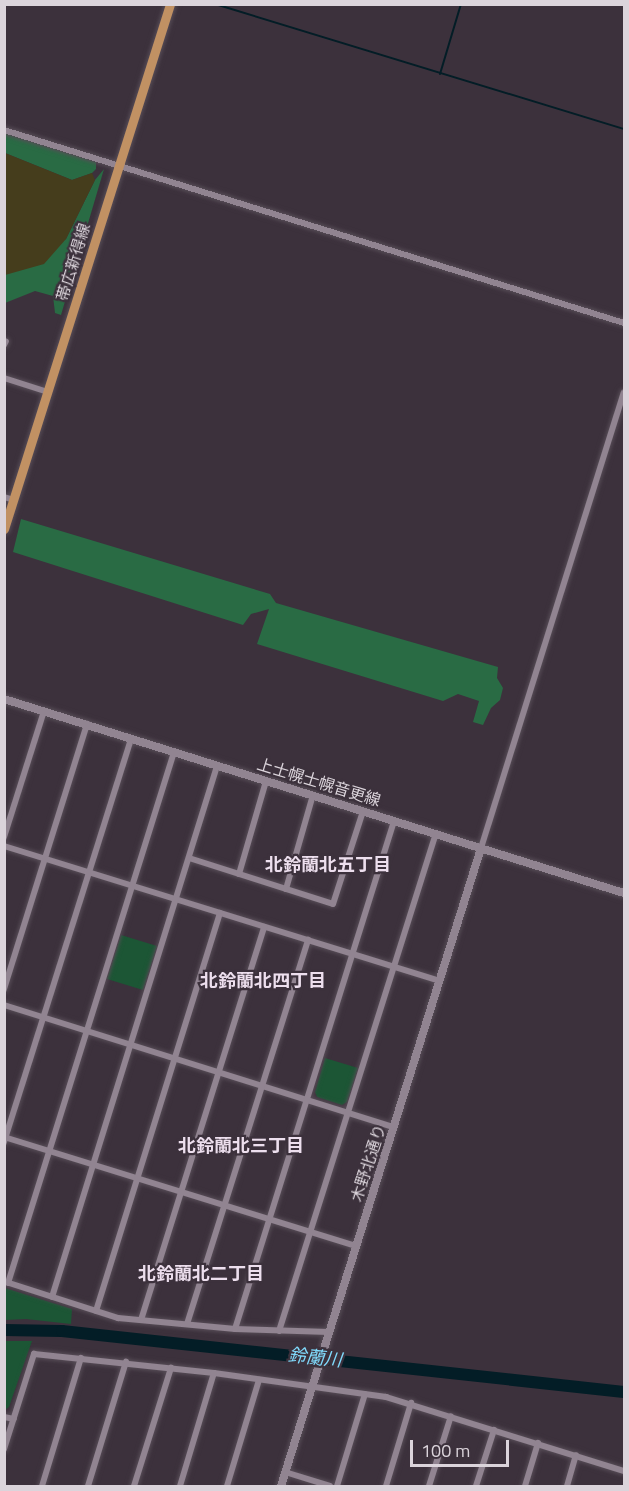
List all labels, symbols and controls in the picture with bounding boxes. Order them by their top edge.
street label: 帯広新得線 [52,221,94,303]
street label: 上士幌士幌音更線 [255,754,383,810]
district label: 北鈴蘭北五丁目 [265,854,391,876]
district label: 北鈴蘭北四丁目 [200,970,326,992]
street label: 木野北通り [347,1122,389,1204]
district label: 北鈴蘭北三丁目 [178,1135,304,1157]
district label: 北鈴蘭北二丁目 [138,1263,264,1285]
water label: 鈴蘭川 [287,1344,343,1372]
scale bar [413,1428,512,1466]
text: 100 m [421,1437,470,1464]

